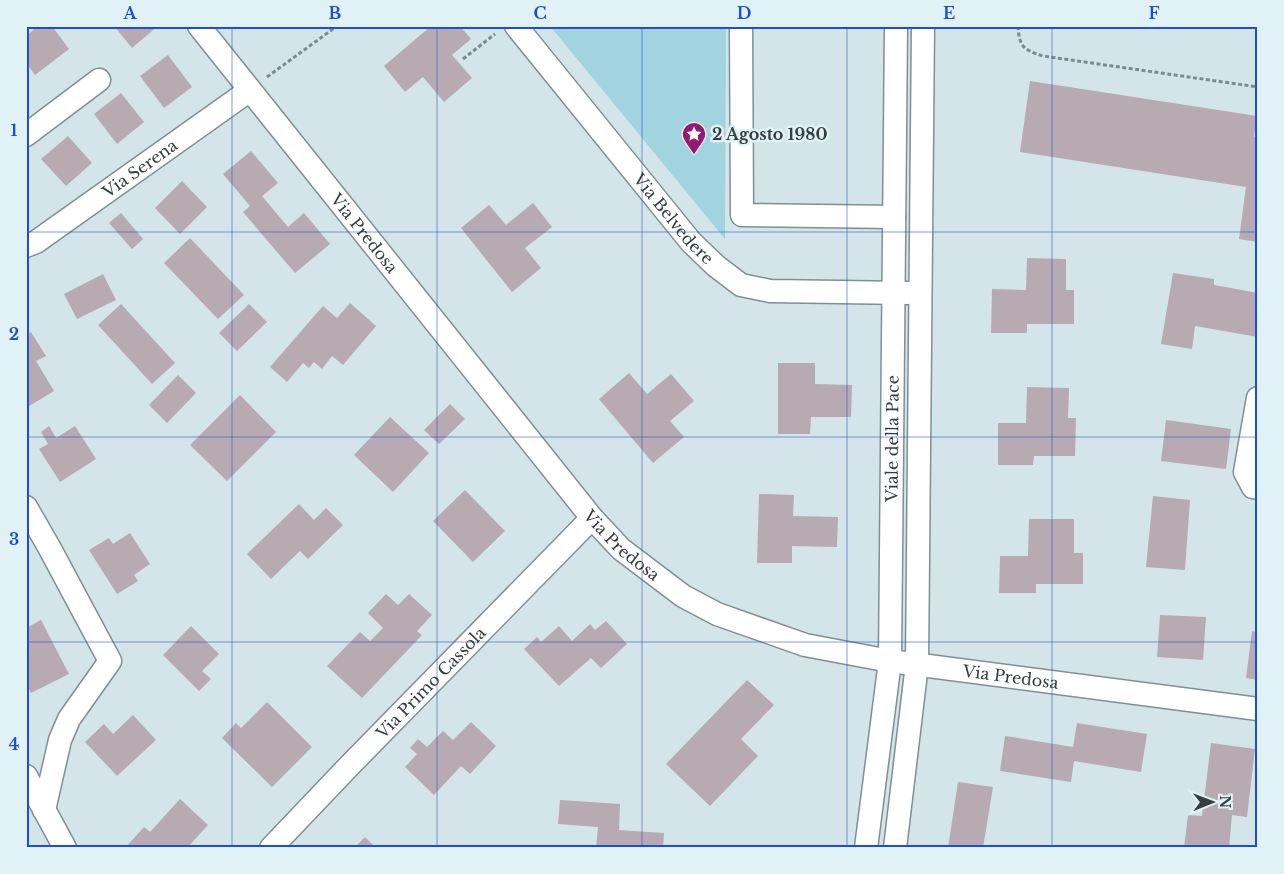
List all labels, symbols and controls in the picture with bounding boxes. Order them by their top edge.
text: A [123,3,138,23]
text: B [329,3,342,23]
text: C [533,3,547,23]
text: D [737,3,751,23]
text: E [943,3,955,23]
text: F [1148,3,1160,23]
text: 1 [11,120,18,140]
place icon: 2 Agosto 1980 [681,121,707,155]
place label: 2 Agosto 1980 [712,124,828,144]
street label: Via Serena [98,135,181,202]
street label: Via Belvedere [629,169,718,268]
street label: Via Predosa [326,188,402,277]
text: 2 [9,324,19,344]
street label: Viale della Pace [881,375,903,503]
street label: Via Predosa [579,505,664,585]
text: 3 [9,529,19,549]
street label: Via Primo Cassola [371,623,490,743]
street label: Via Predosa [961,660,1060,693]
text: 4 [9,734,19,754]
north arrow [1186,776,1236,826]
text: N [1216,795,1234,809]

